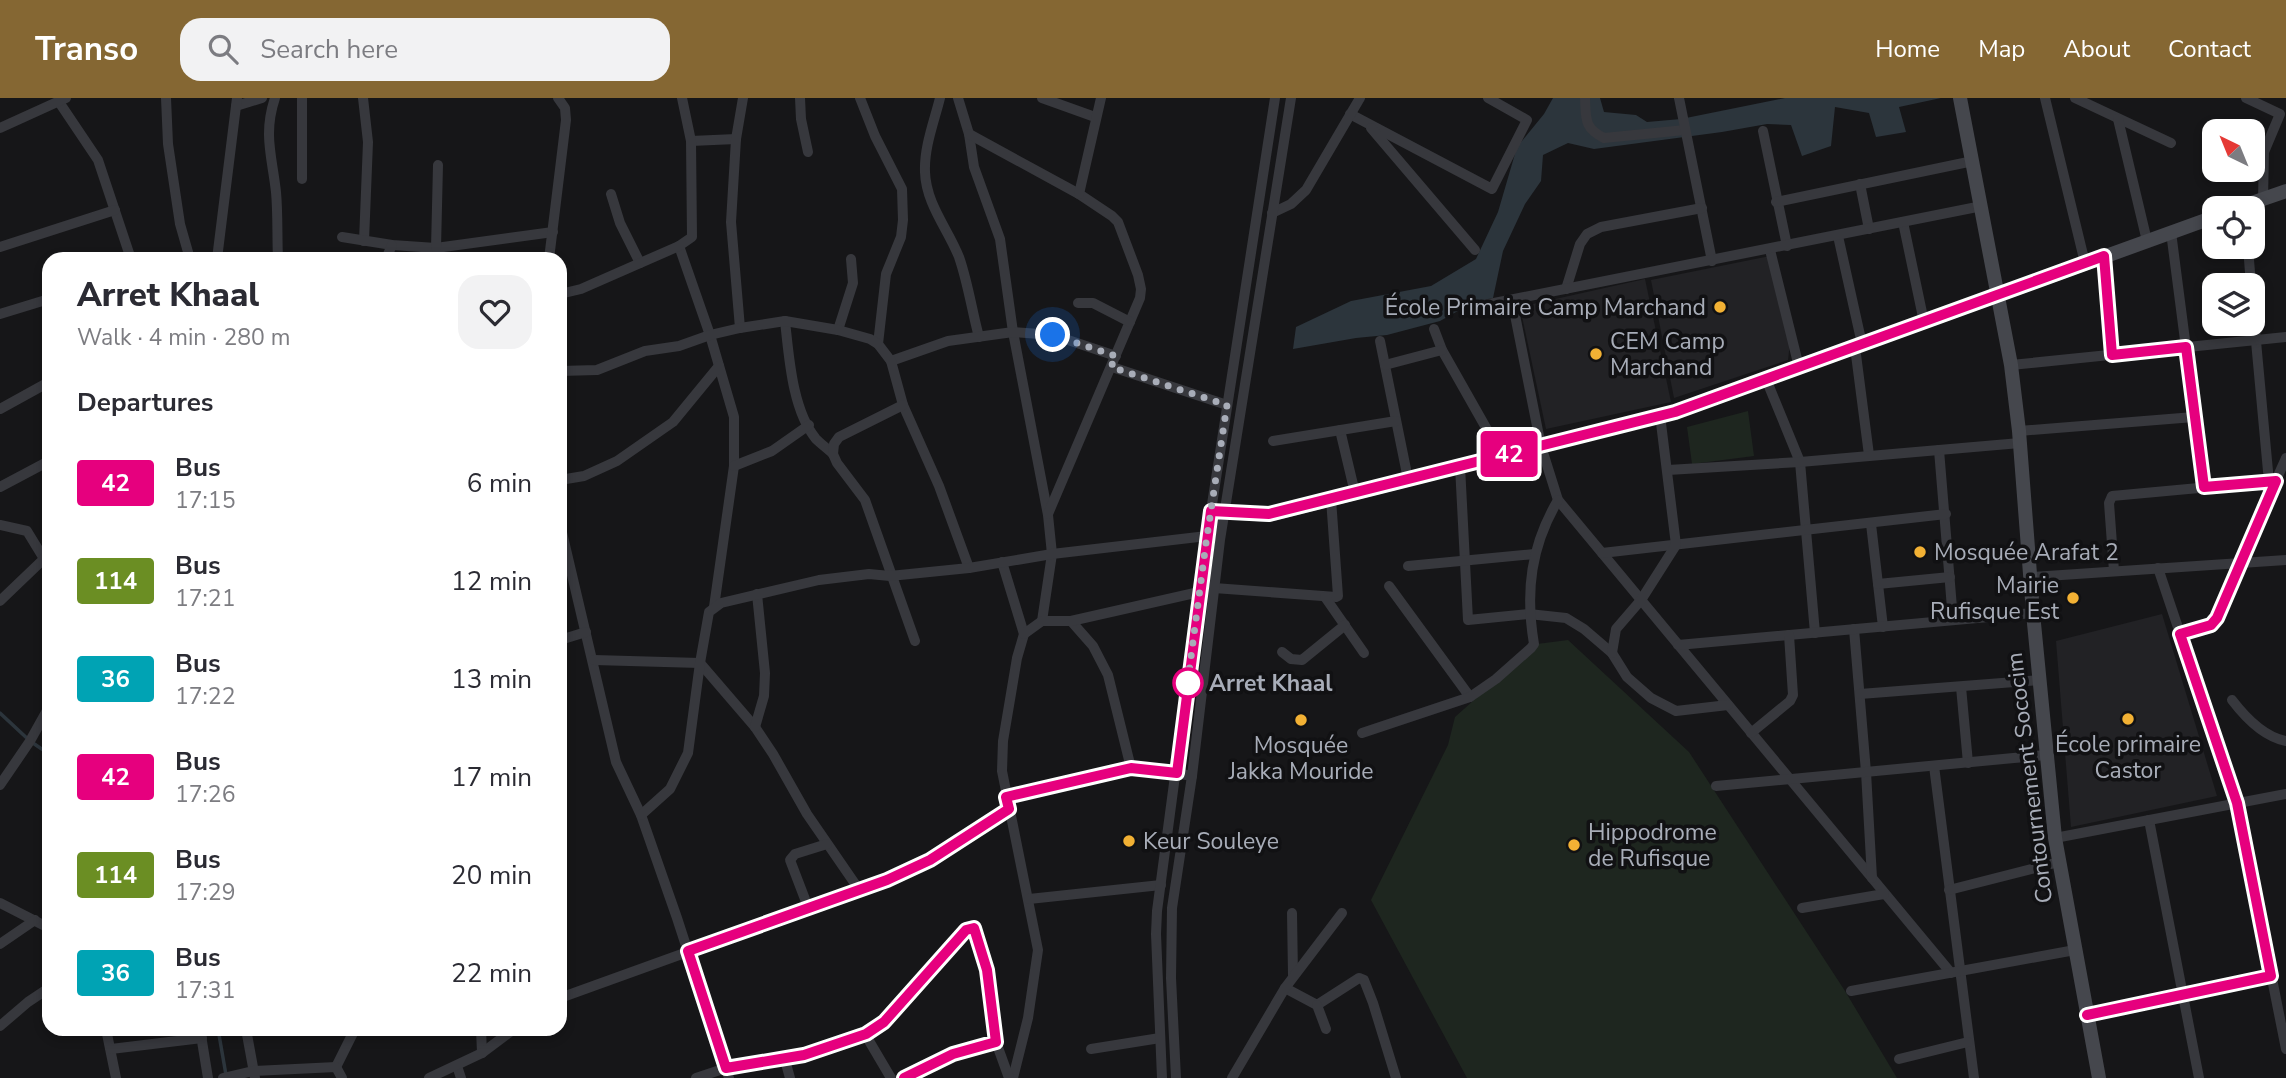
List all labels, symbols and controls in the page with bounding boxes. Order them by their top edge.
search box [180,18,670,81]
text: Transo [35,27,138,72]
icon: search [204,30,242,68]
text: Search here [260,32,398,67]
text: Home [1875,33,1940,65]
text: Map [1978,33,2025,65]
text: About [2063,33,2130,65]
text: Contact [2168,33,2251,65]
north arrow [2202,119,2264,182]
map controls [2202,119,2265,336]
button: locate [2202,196,2265,259]
text: Arret Khaal [77,273,259,318]
button: layers [2202,273,2265,336]
button: heart [458,275,532,349]
place label: École Primaire Camp Marchand [1385,292,1706,323]
marker: École Primaire Camp Marchand [1712,299,1728,315]
your location [1035,317,1070,352]
text: Walk · 4 min · 280 m [77,322,290,353]
place label: CEM Camp Marchand [1610,326,1725,383]
marker: CEM Camp Marchand [1588,346,1604,362]
text: Departures [77,385,213,420]
line badge: 42 [1478,431,1540,477]
text: 42 [1495,438,1523,470]
text: Bus [175,450,221,485]
text: 6 min [467,466,532,501]
text: 42 [101,467,130,499]
text: 17:15 [175,485,235,516]
place label: Mosquée Arafat 2 [1934,537,2119,568]
marker: Mosquée Arafat 2 [1912,544,1928,560]
text: Bus [175,548,221,583]
text: 12 min [451,564,532,599]
text: 114 [94,565,137,597]
place label: Mairie Rufisque Est [1930,570,2060,627]
text: 17:21 [175,583,235,614]
marker: Mairie Rufisque Est [2065,590,2081,606]
text: Bus [175,646,221,681]
street label: Contournement Sococim [1999,651,2060,905]
text: 13 min [451,662,532,697]
text: 36 [101,663,130,695]
marker: Arret Khaal [1173,668,1203,698]
place label: Arret Khaal [1209,668,1333,699]
text: 17:22 [175,681,235,712]
marker: École primaire Castor [2120,711,2136,727]
marker: Mosquée Jakka Mouride [1293,712,1309,728]
place label: École primaire Castor [2055,729,2201,786]
place label: Mosquée Jakka Mouride [1227,730,1374,787]
text: Bus [175,744,221,779]
text: 17 min [451,760,532,795]
text: 42 [101,761,130,793]
text: 17:26 [175,779,235,810]
place label: Hippodrome de Rufisque [1588,817,1717,874]
place label: Keur Souleye [1143,826,1279,857]
marker: Keur Souleye [1121,833,1137,849]
marker: Hippodrome de Rufisque [1566,837,1582,853]
text: Bus [175,842,221,877]
text: 20 min [451,858,532,893]
text: 114 [94,859,137,891]
text: 17:29 [175,877,235,908]
text: Bus [175,940,221,975]
text: 22 min [451,956,532,991]
text: 36 [101,957,130,989]
text: 17:31 [175,975,235,1006]

